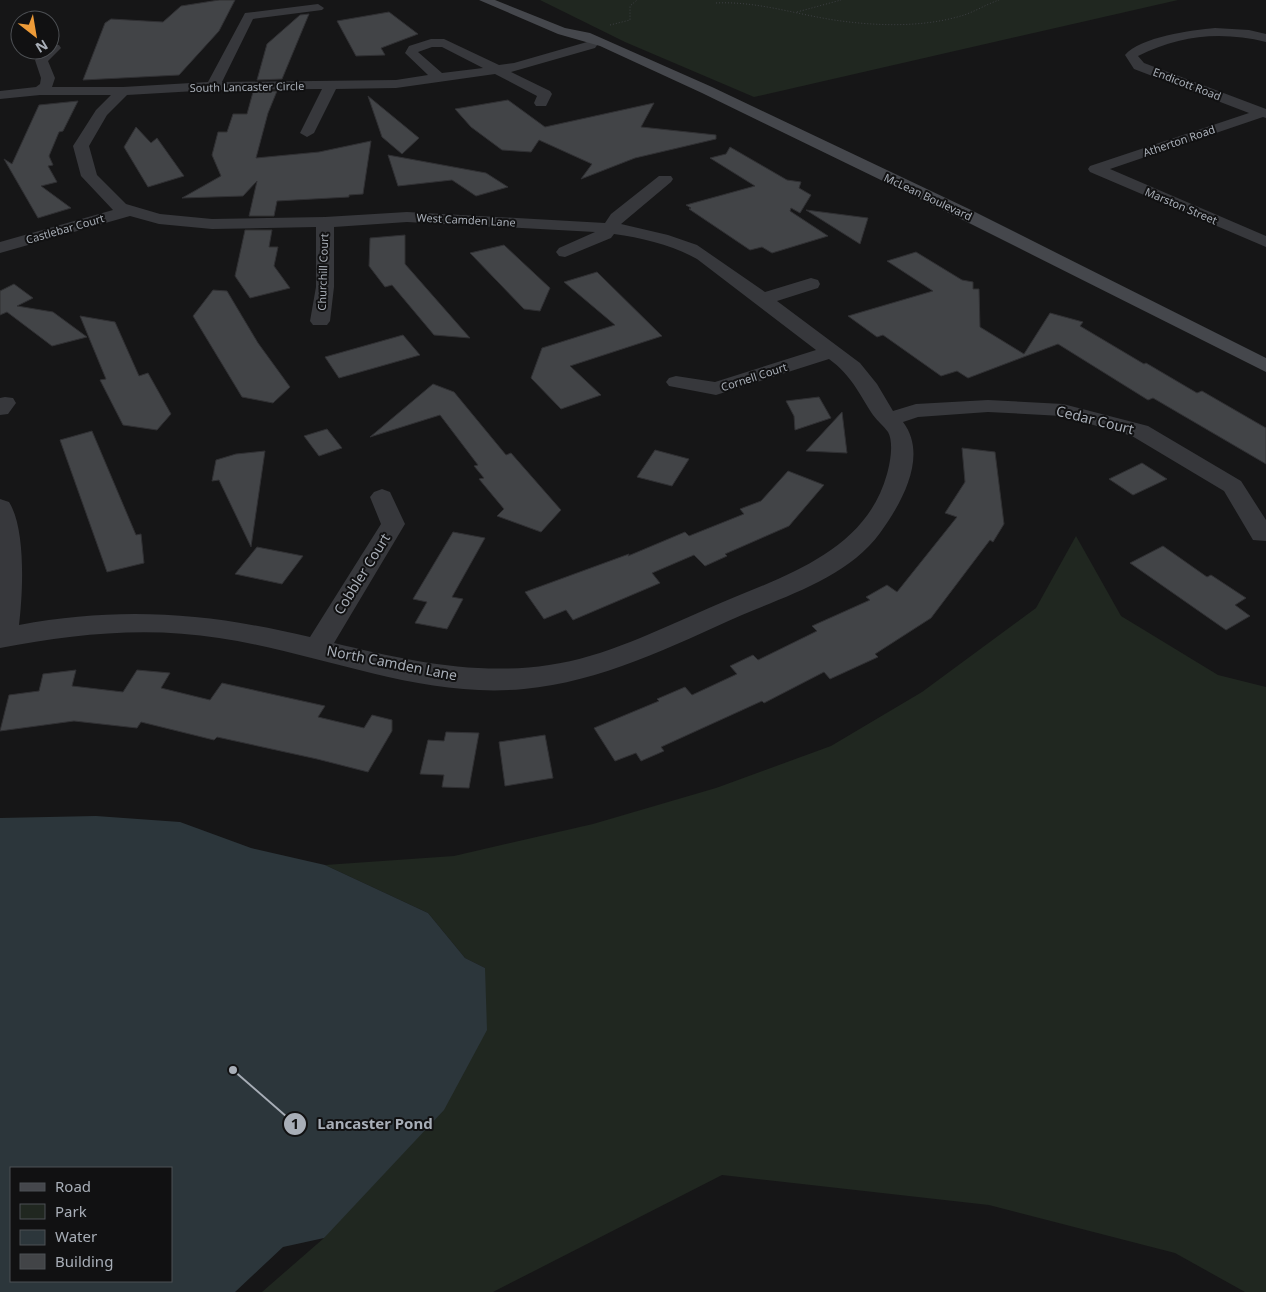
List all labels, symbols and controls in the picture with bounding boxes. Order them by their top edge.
north arrow [10,10,60,60]
text: N [32,35,52,58]
street label: Endicott Road [1151,64,1223,103]
street label: South Lancaster Circle [190,78,304,95]
street label: Atherton Road [1141,121,1217,160]
street label: McLean Boulevard [882,170,975,223]
street label: Marston Street [1143,184,1220,227]
street label: West Camden Lane [416,209,516,230]
street label: Castlebar Court [24,210,106,247]
street label: Churchill Court [314,233,331,311]
street label: Cornell Court [719,359,789,394]
street label: Cedar Court [1054,401,1136,438]
street label: Cobbler Court [329,530,394,618]
street label: North Camden Lane [325,641,459,685]
callout: Lancaster Pond [282,1109,443,1139]
text: 1 [291,1113,299,1133]
text: Lancaster Pond [317,1113,433,1133]
legend [10,1167,172,1282]
text: Road [55,1176,91,1196]
text: Park [55,1201,87,1221]
text: Water [55,1226,97,1246]
text: Building [55,1251,113,1271]

